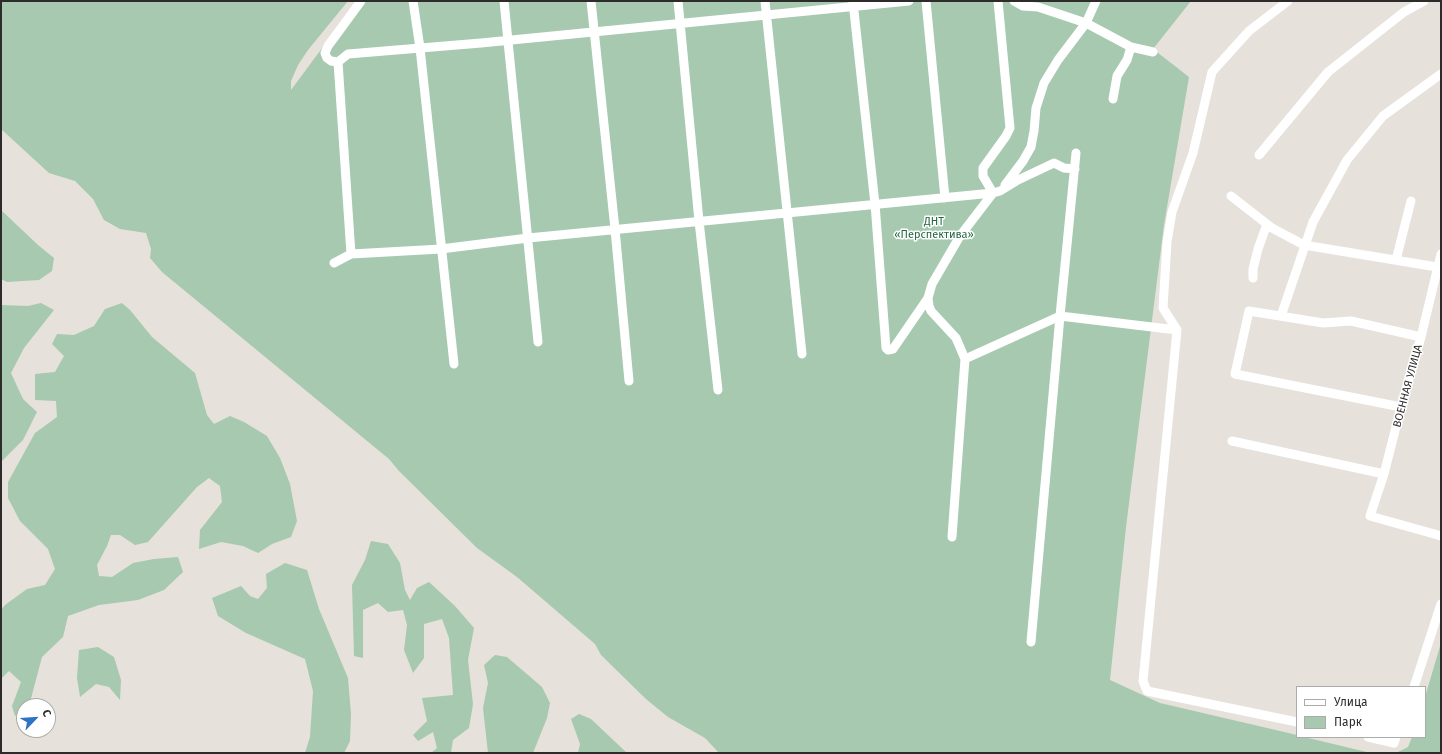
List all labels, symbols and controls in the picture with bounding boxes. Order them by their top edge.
park label: ДНТ «Перспектива» [894,215,974,241]
street label: ВОЕННАЯ УЛИЦА [1391,343,1425,429]
legend [1296,686,1426,738]
text: Улица [1334,695,1368,709]
north arrow [16,698,56,738]
text: С [39,708,54,719]
text: Парк [1334,715,1362,729]

